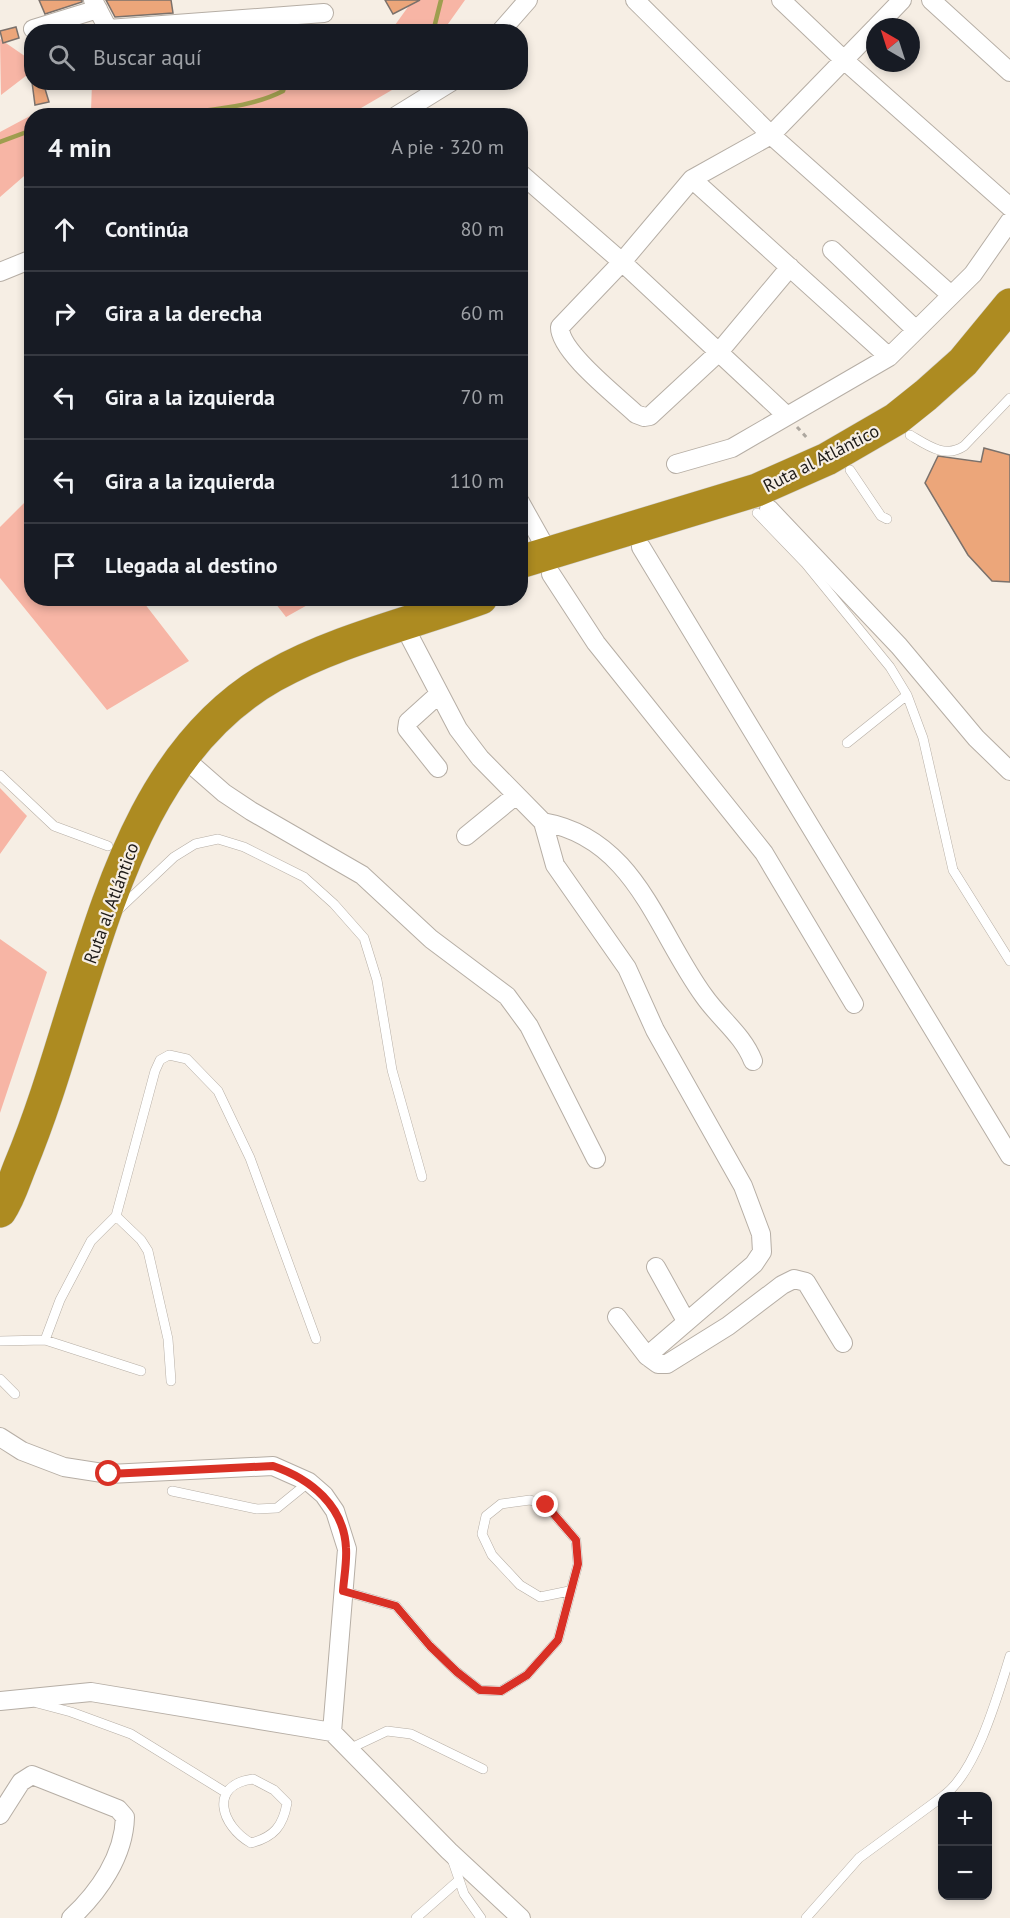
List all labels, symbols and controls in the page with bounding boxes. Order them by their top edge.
north arrow [866,18,920,72]
search box [24,24,528,90]
icon: search [45,41,78,74]
text: Buscar aquí [93,43,202,71]
text: 4 min [48,131,111,164]
text: A pie · 320 m [391,134,504,160]
icon: ahead [48,213,81,246]
text: Continúa [105,215,189,243]
text: 80 m [461,216,504,242]
icon: right [48,297,81,330]
text: Gira a la derecha [105,299,262,327]
text: 60 m [461,300,504,326]
icon: left [48,381,81,414]
text: Gira a la izquierda [105,383,275,411]
text: 70 m [461,384,504,410]
street label: Ruta al Atlántico [759,419,883,497]
icon: left [48,465,81,498]
text: Gira a la izquierda [105,467,275,495]
text: 110 m [450,468,504,494]
icon: arrive [48,549,81,582]
text: Llegada al destino [105,551,278,579]
street label: Ruta al Atlántico [78,839,144,967]
route start [95,1460,121,1486]
route end [532,1491,558,1517]
map controls [938,1792,992,1900]
button: + [938,1792,992,1846]
button: − [938,1846,992,1900]

